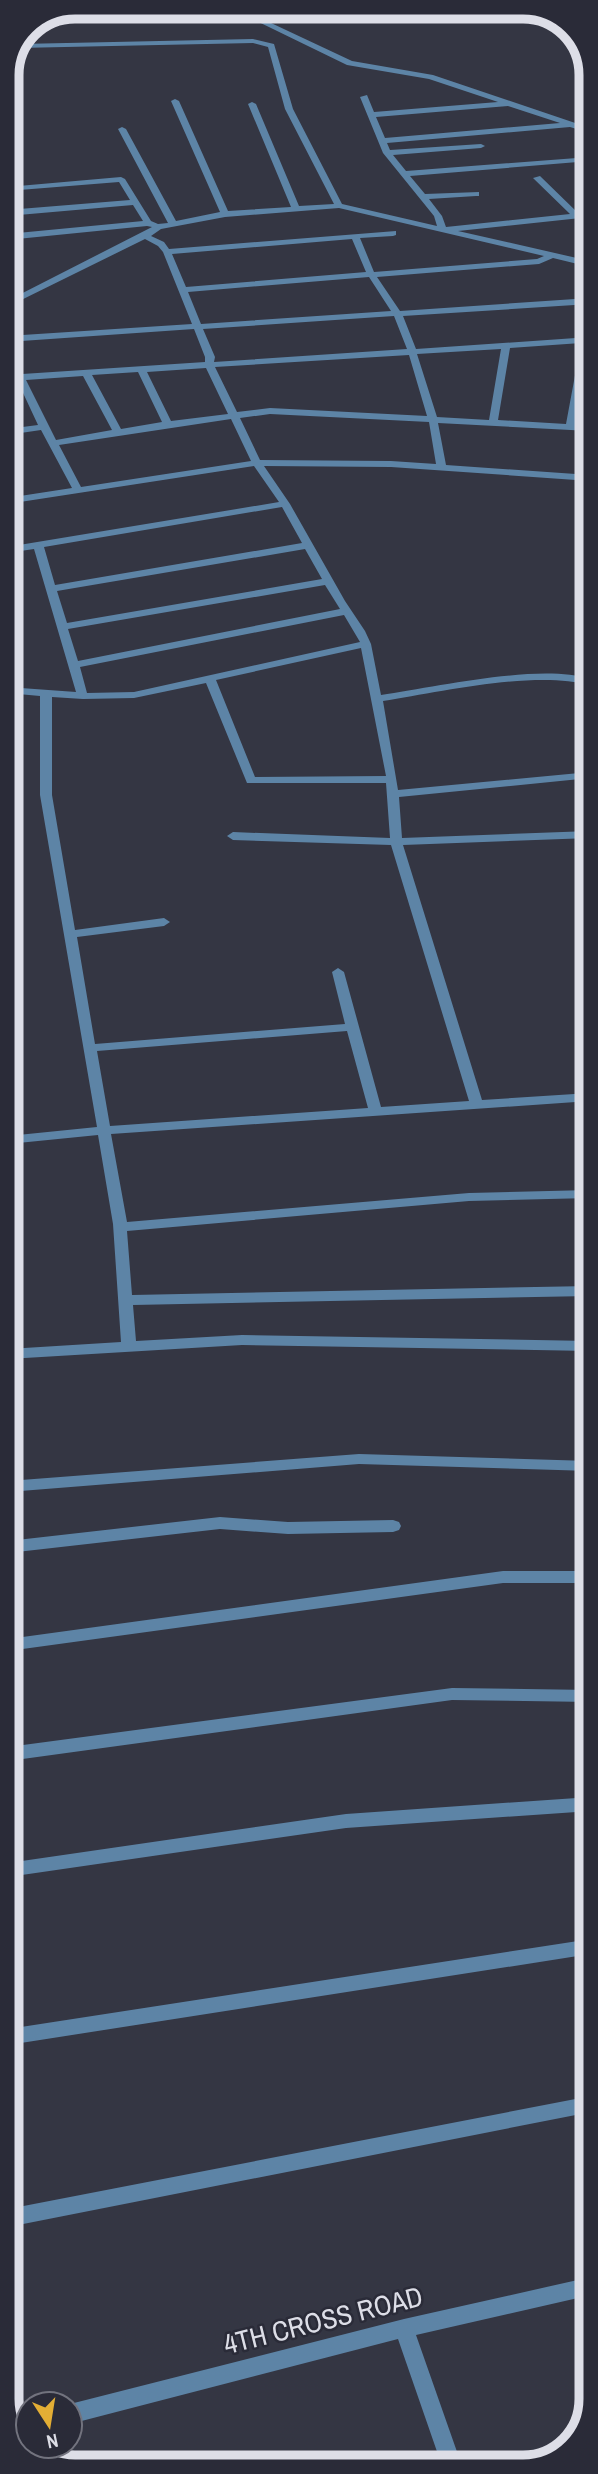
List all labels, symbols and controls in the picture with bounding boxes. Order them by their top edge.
street label: 4TH CROSS ROAD [219,2277,427,2363]
north arrow [14,2390,84,2460]
text: N [44,2428,61,2456]

